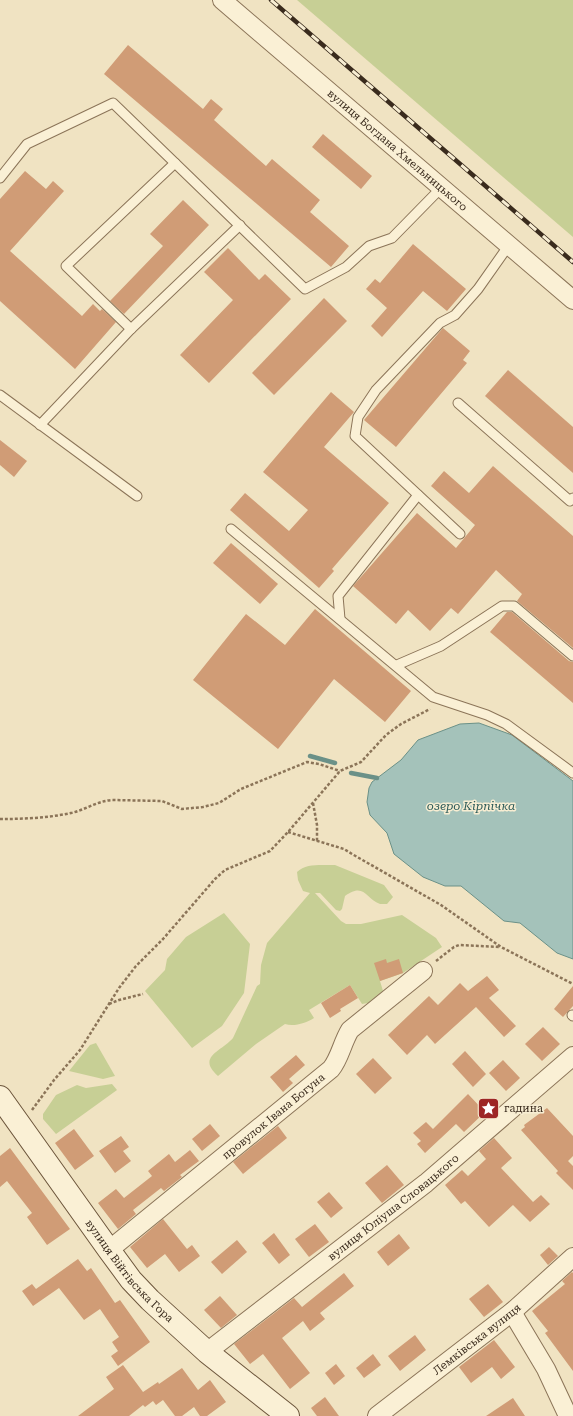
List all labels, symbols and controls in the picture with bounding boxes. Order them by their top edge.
street label: вулиця Богдана Хмельницького [325,87,470,214]
water label: озеро Кірпічка [427,799,515,813]
street label: провулок Івана Богуна [219,1070,327,1162]
place icon: гадина [476,1095,502,1121]
place label: гадина [504,1102,543,1115]
street label: вулиця Юліуша Словацького [325,1151,461,1263]
street label: вулиця Війтівська Гора [83,1217,176,1325]
street label: Лемківська вулиця [430,1301,523,1377]

